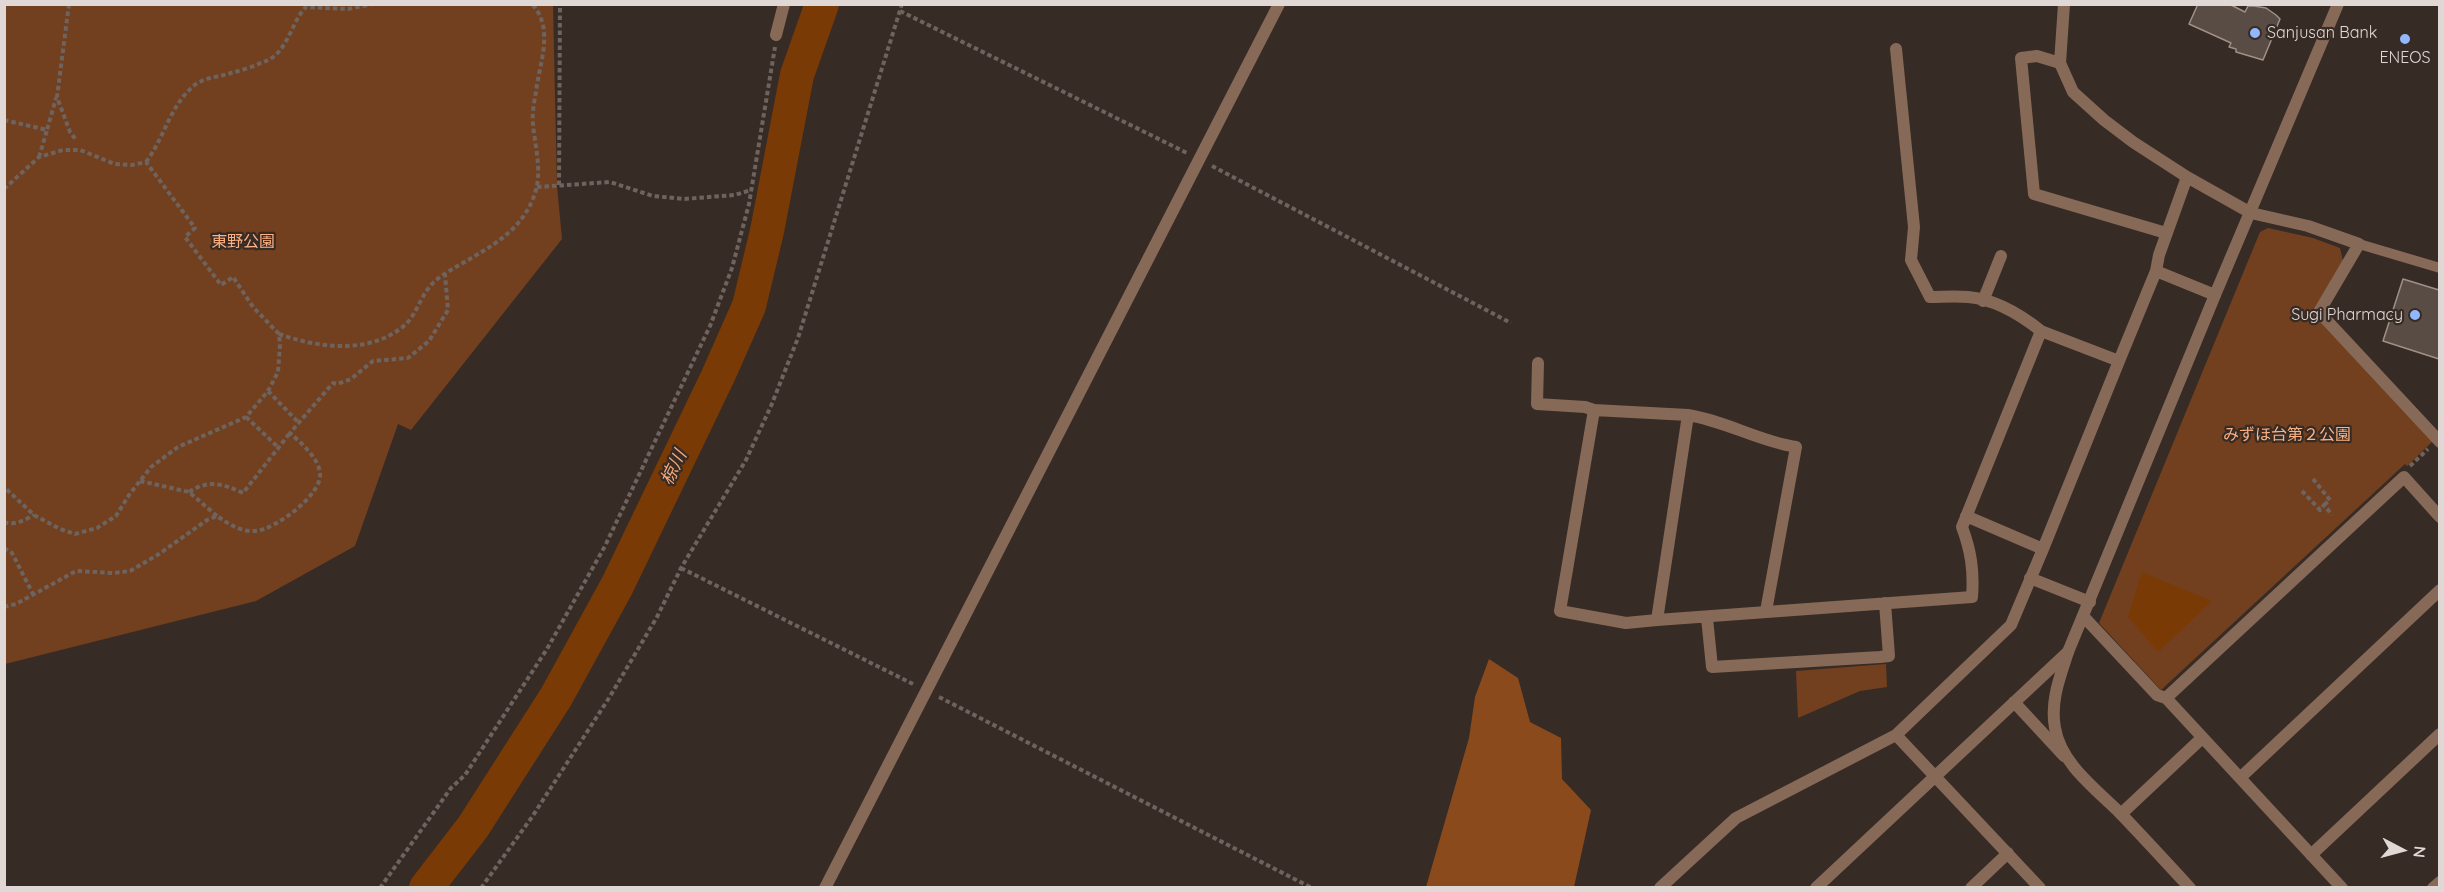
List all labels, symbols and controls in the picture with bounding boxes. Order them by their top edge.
place label: Sanjusan Bank [2267,23,2377,43]
marker: Sanjusan Bank [2248,26,2262,40]
marker: ENEOS [2398,32,2412,46]
place label: ENEOS [2379,48,2431,68]
park label: 東野公園 [211,232,275,252]
place label: Sugi Pharmacy [2291,305,2403,325]
marker: Sugi Pharmacy [2408,308,2422,322]
park label: みずほ台第２公園 [2223,425,2351,445]
water label: 椋川 [656,447,692,489]
north arrow [2372,820,2432,880]
text: N [2409,845,2430,859]

